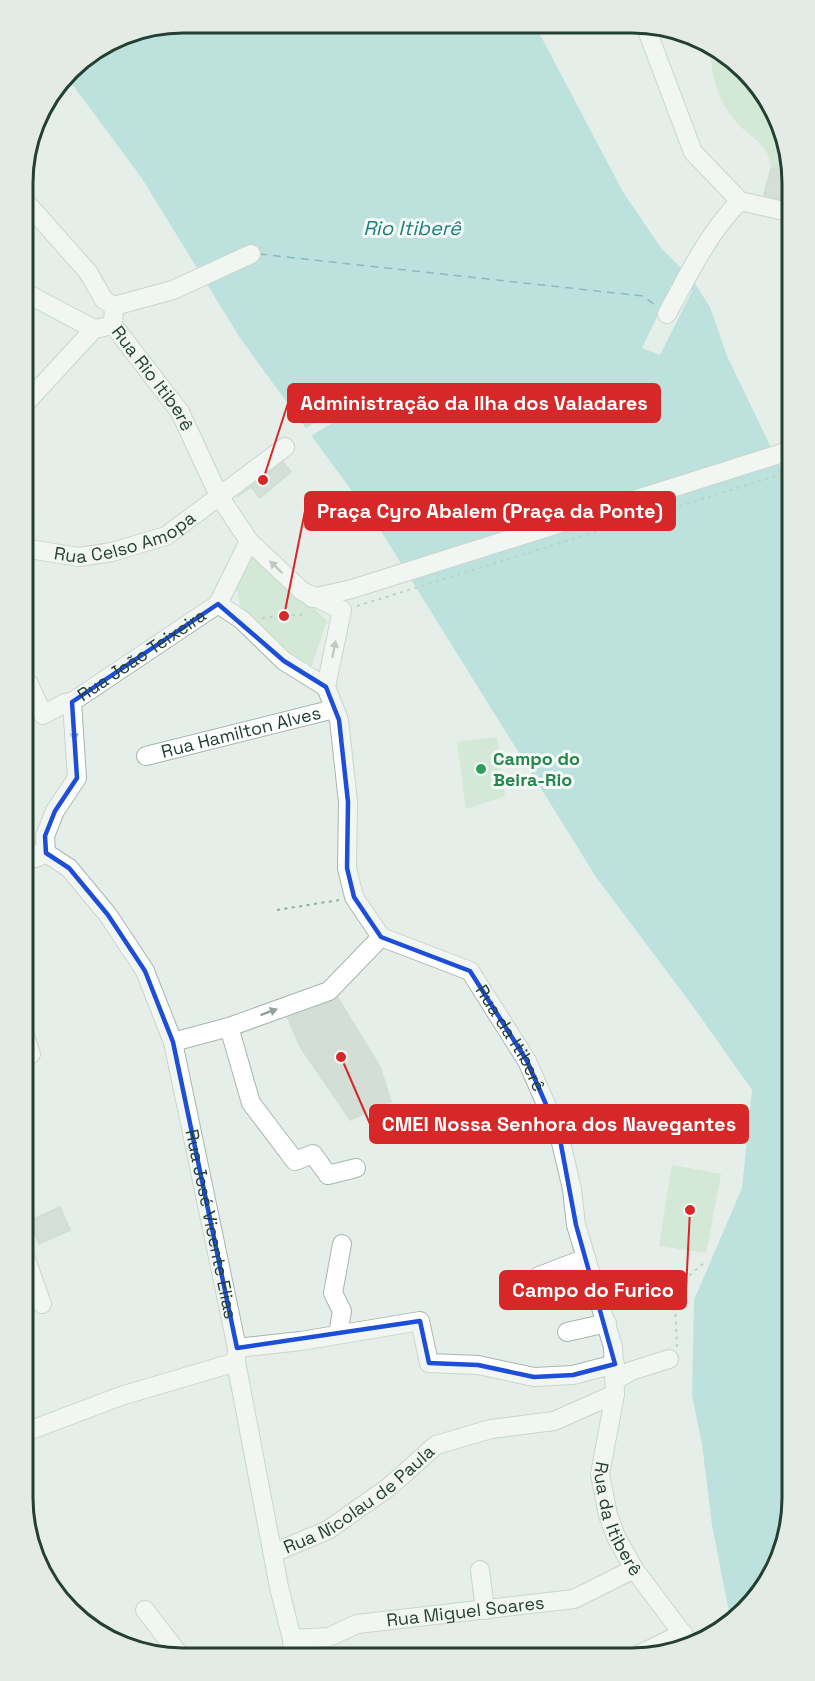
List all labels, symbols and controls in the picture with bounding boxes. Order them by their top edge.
water label: Rio Itiberê [363,215,462,241]
street label: Rua Rio Itiberê [107,321,199,434]
callout: Administração da Ilha dos Valadares [288,384,660,422]
text: Administração da Ilha dos Valadares [300,390,648,416]
callout: Praça Cyro Abalem (Praça da Ponte) [305,492,675,530]
text: Praça Cyro Abalem (Praça da Ponte) [317,498,663,524]
street label: Rua Celso Amopa [52,506,200,568]
one-way arrow [269,560,284,574]
street label: Rua João Teixeira [73,603,210,706]
one-way arrow [330,639,339,658]
street label: Rua Hamilton Alves [159,701,323,763]
one-way arrow [69,722,78,741]
place label: Campo do Beira-Rio [493,747,580,791]
marker: Campo do Beira-Rio [474,762,488,776]
street label: Rua da Itiberê [471,980,551,1095]
one-way arrow [260,1007,278,1017]
callout: CMEI Nossa Senhora dos Navegantes [370,1105,748,1143]
text: CMEI Nossa Senhora dos Navegantes [382,1111,736,1137]
street label: Rua José Vicente Elias [181,1127,243,1321]
callout: Campo do Furico [500,1271,686,1309]
text: Campo do Furico [512,1277,674,1303]
street label: Rua Nicolau de Paula [280,1440,439,1558]
street label: Rua da Itiberê [589,1460,647,1580]
street label: Rua Miguel Soares [385,1591,546,1632]

